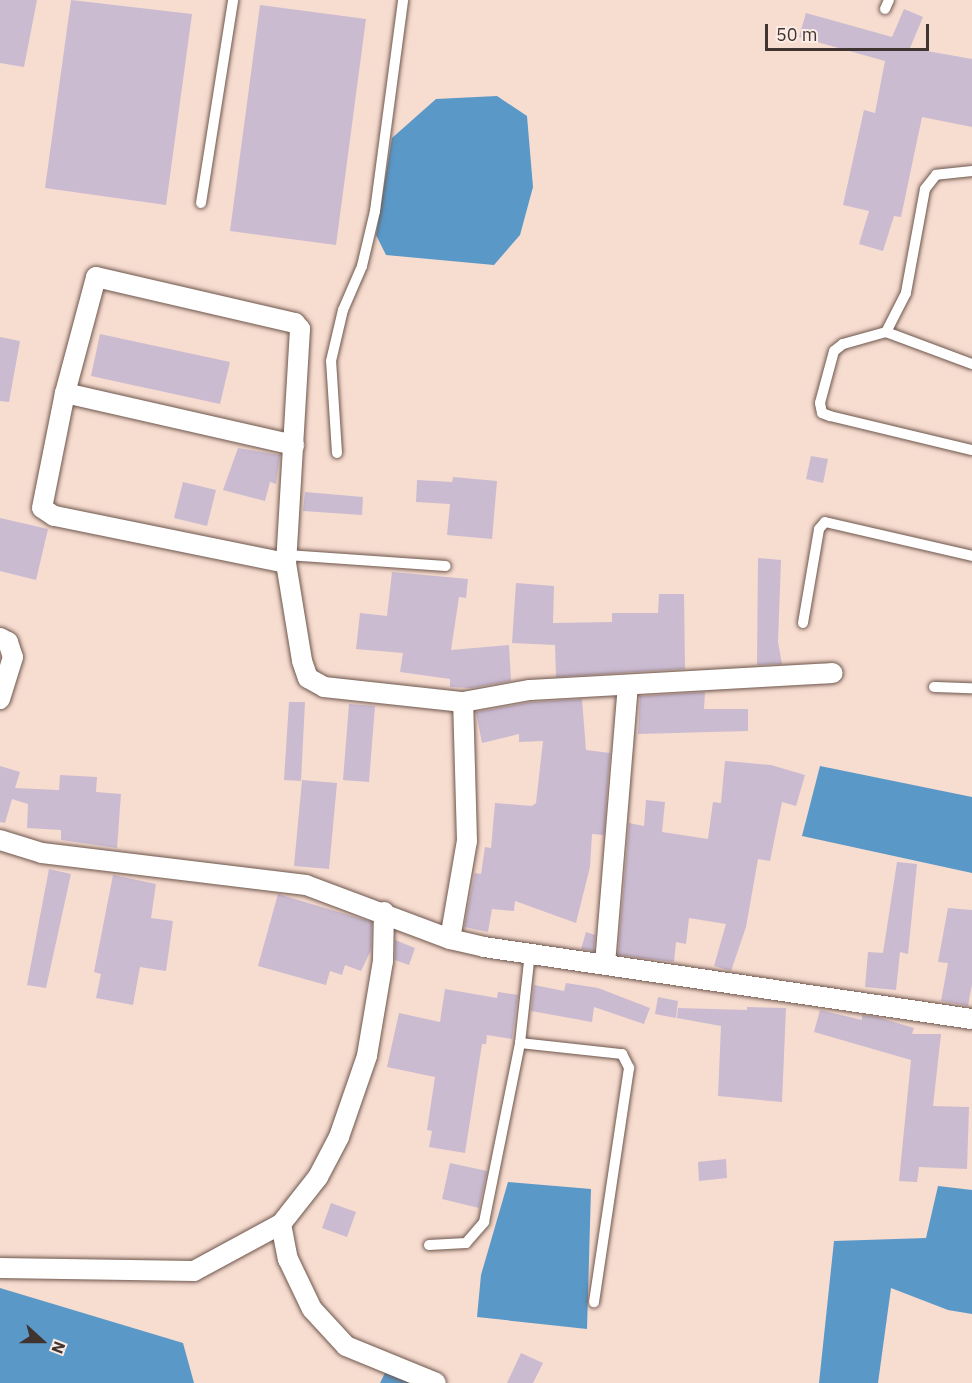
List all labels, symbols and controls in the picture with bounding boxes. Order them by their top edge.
scale bar [768,12,932,50]
text: 50 m [776,23,818,46]
north arrow [12,1311,72,1371]
text: N [47,1338,70,1356]

